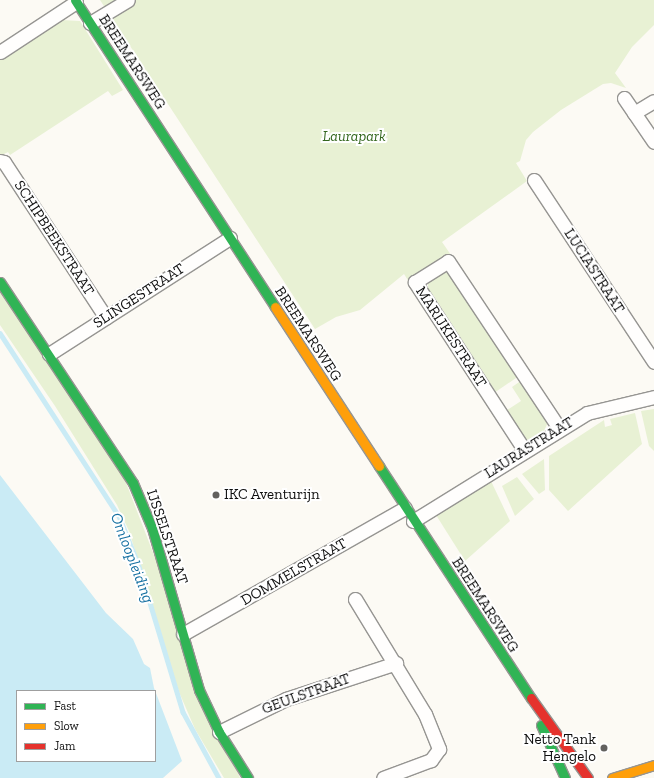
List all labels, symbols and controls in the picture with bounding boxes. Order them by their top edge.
street label: BREEMARSWEG [95,11,169,113]
park label: Laurapark [322,128,386,146]
street label: SCHIPBEEKSTRAAT [10,177,98,299]
street label: LUCIASTRAAT [560,225,628,317]
street label: SLINGESTRAAT [90,260,188,332]
street label: BREEMARSWEG [271,283,345,385]
street label: MARIJKESTRAAT [412,283,490,391]
street label: LAURASTRAAT [481,413,577,483]
place label: IKC Aventurijn [224,486,320,504]
street label: IJSSELSTRAAT [142,487,192,587]
marker: IKC Aventurijn [211,490,221,500]
water label: Omloopleiding [106,510,158,606]
street label: DOMMELSTRAAT [238,534,350,610]
street label: BREEMARSWEG [448,554,522,656]
street label: GEULSTRAAT [259,670,353,718]
legend [16,690,156,762]
text: Fast [54,699,76,713]
text: Slow [54,719,79,733]
place label: Netto Tank Hengelo [523,730,596,765]
text: Jam [54,739,75,753]
marker: Netto Tank Hengelo [599,743,609,753]

